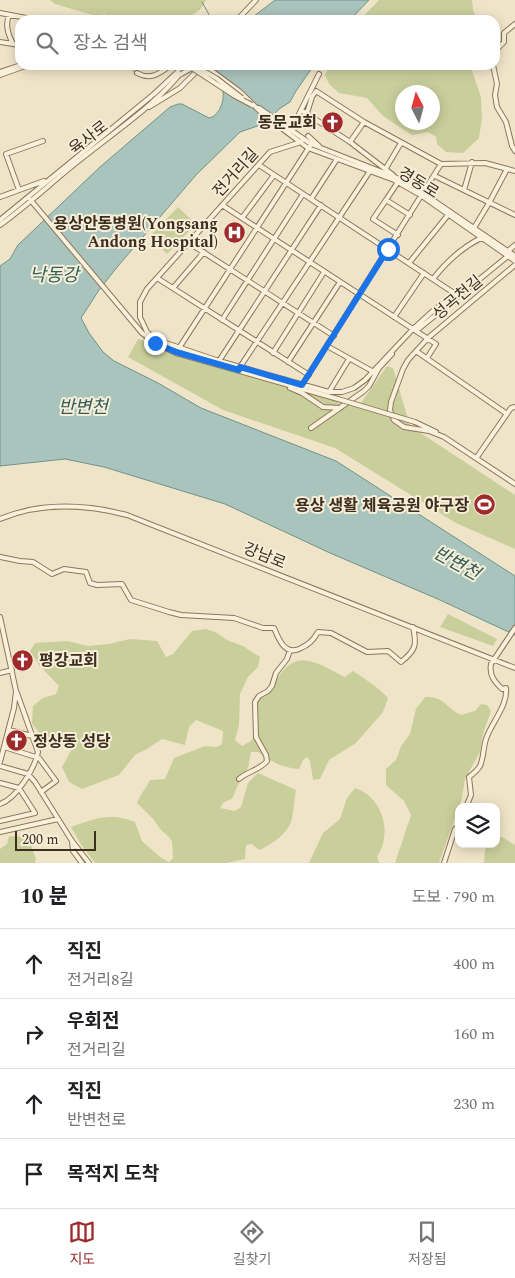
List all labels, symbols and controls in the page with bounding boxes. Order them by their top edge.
search box [15,15,500,70]
icon: search [33,29,61,57]
text: 장소 검색 [73,29,148,58]
north arrow [395,85,440,130]
church icon: 동문교회 [321,110,345,134]
place label: 동문교회 [258,111,317,135]
street label: 육사로 [64,115,114,161]
street label: 전거리길 [207,143,264,203]
street label: 경동로 [393,161,444,205]
place label: 용상안동병원(Yongsang Andong Hospital) [54,212,218,254]
hospital icon: 용상안동병원(Yongsang Andong Hospital) [222,220,246,244]
route start [377,238,400,261]
water label: 낙동강 [29,262,81,289]
street label: 성곡천길 [427,270,488,326]
route end [144,332,167,355]
water label: 반변천 [58,394,110,421]
sports icon: 용상 생활 체육공원 야구장 [473,493,497,517]
place label: 용상 생활 체육공원 야구장 [295,494,469,518]
street label: 강남로 [240,537,290,575]
water label: 반변천 [428,540,487,588]
church icon: 평강교회 [11,648,35,672]
place label: 평강교회 [39,649,98,673]
church icon: 정상동 성당 [5,729,29,753]
place label: 정상동 성당 [33,730,111,754]
map controls [455,803,500,848]
button: layers [455,803,500,848]
scale bar [15,828,96,851]
text: 200 m [22,829,59,850]
text: 10 분 [20,881,68,913]
text: 도보 · 790 m [412,885,495,909]
text: 직진 [67,937,102,966]
icon: ahead [20,950,48,978]
text: 400 m [453,952,495,976]
text: 전거리8길 [67,968,134,992]
text: 우회전 [67,1007,119,1036]
icon: right [20,1020,48,1048]
text: 160 m [453,1022,495,1046]
text: 전거리길 [67,1038,126,1062]
text: 직진 [67,1077,102,1106]
icon: ahead [20,1090,48,1118]
text: 230 m [453,1092,495,1116]
text: 반변천로 [67,1108,126,1132]
icon: arrive [20,1160,48,1188]
text: 목적지 도착 [67,1160,159,1189]
tab: 지도 [68,1218,96,1270]
tab: 길찾기 [233,1218,271,1270]
tab: 저장됨 [408,1218,447,1270]

